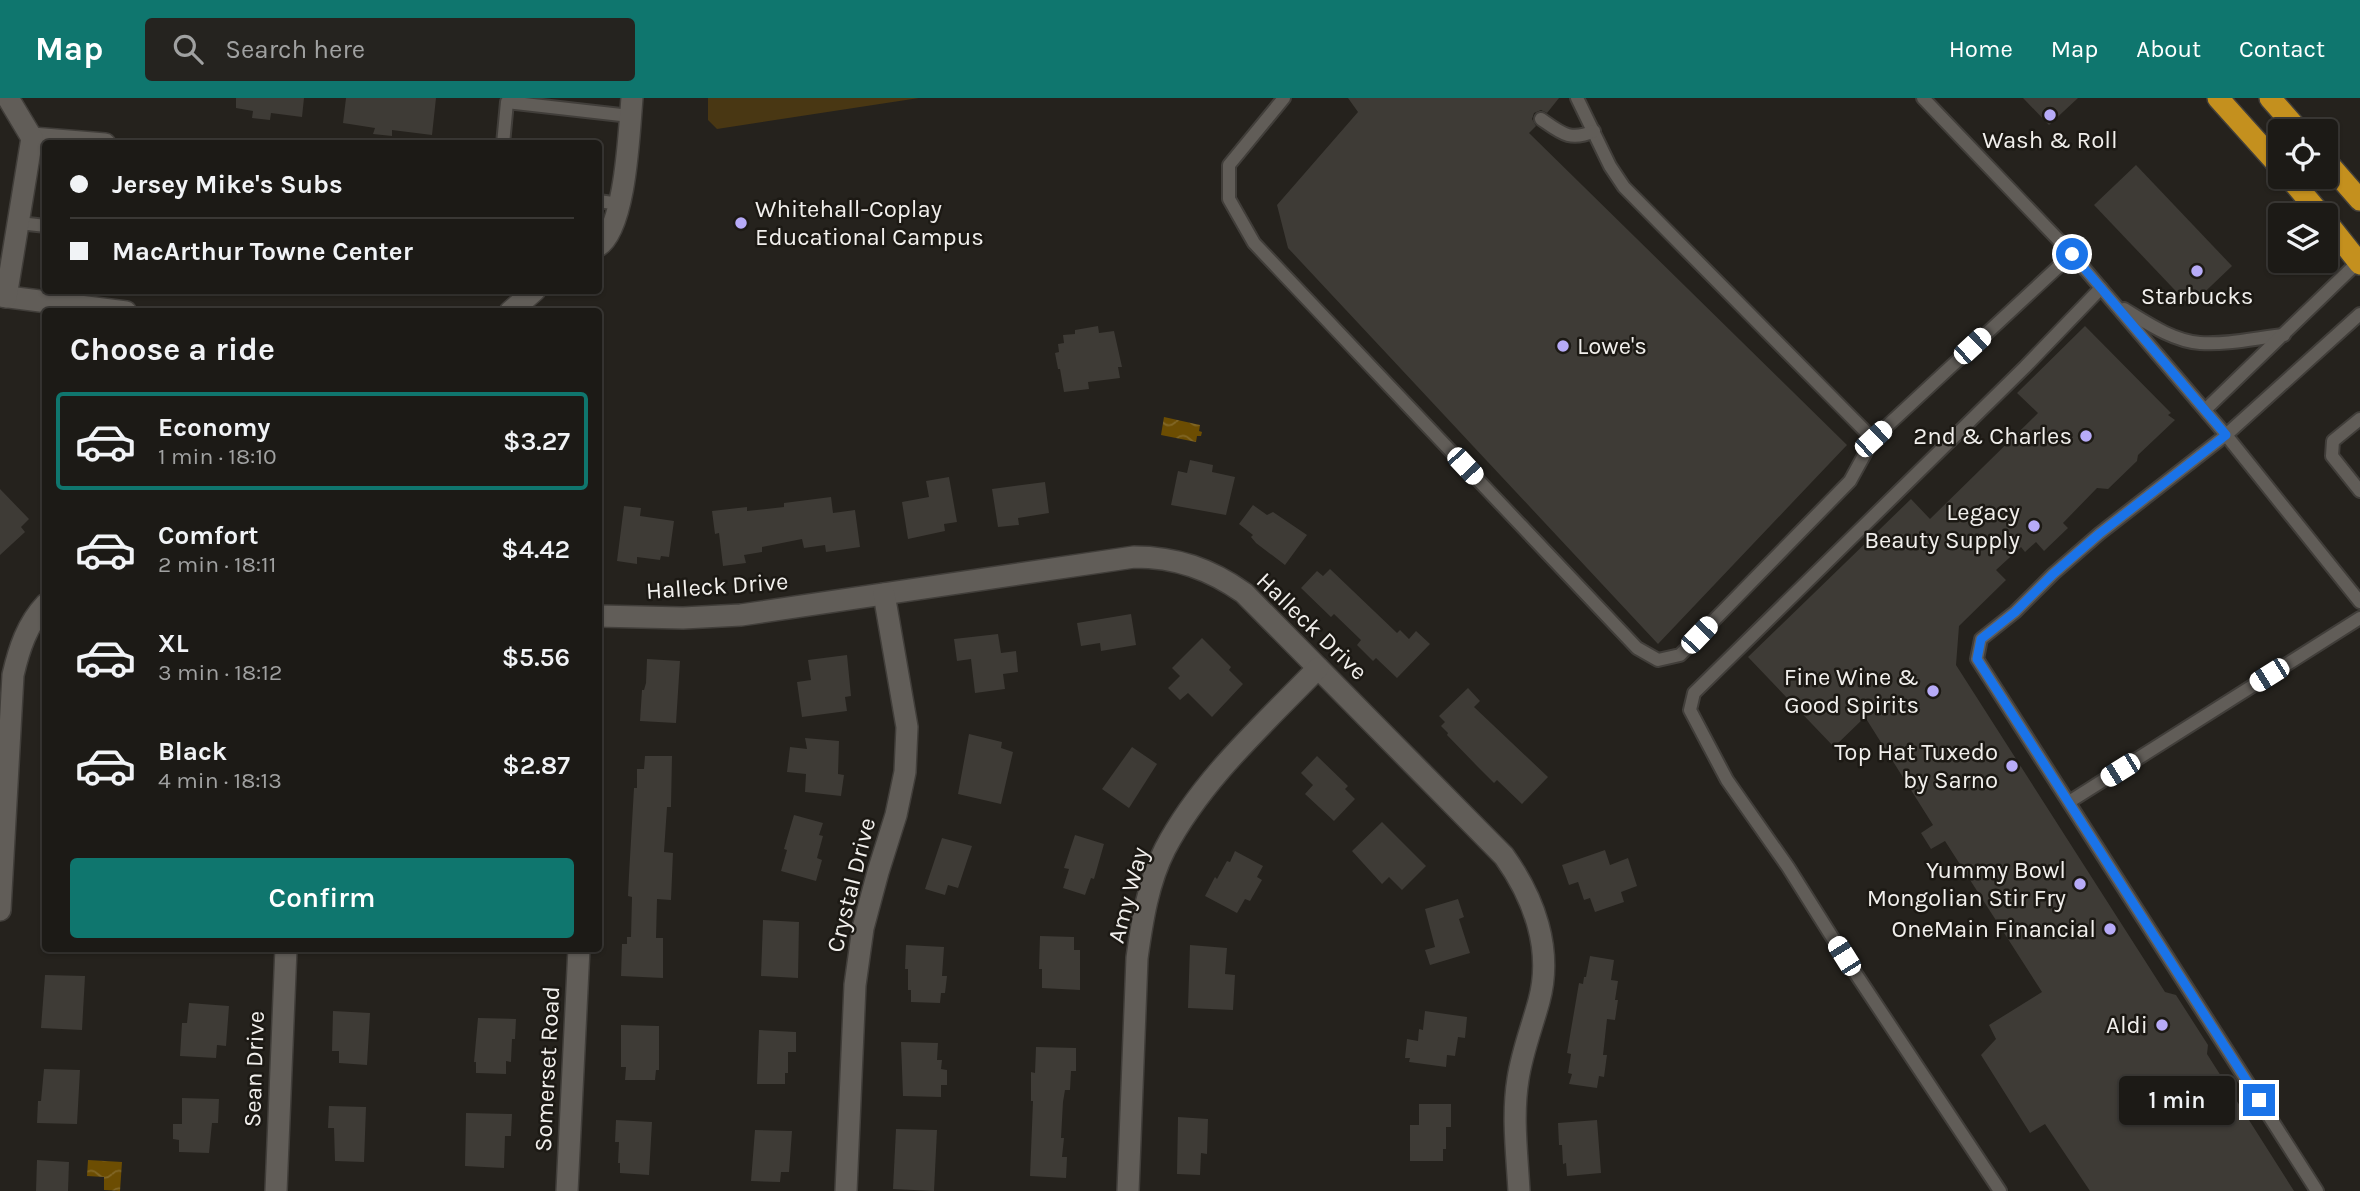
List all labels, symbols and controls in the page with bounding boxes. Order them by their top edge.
search box [145,18,635,81]
text: Map [35,30,103,68]
icon: search [169,30,207,68]
text: Search here [225,34,365,65]
text: Home [1949,35,2013,63]
text: Map [2051,35,2098,63]
text: About [2136,35,2201,63]
text: Contact [2239,35,2325,63]
marker: Wash & Roll [2042,107,2058,123]
map controls [2268,119,2338,273]
button: locate [2268,119,2338,189]
place label: Wash & Roll [1982,126,2118,154]
text: Jersey Mike's Subs [112,169,343,200]
place label: Whitehall-Coplay Educational Campus [755,195,984,251]
button: layers [2268,203,2338,273]
marker: Whitehall-Coplay Educational Campus [733,215,749,231]
text: MacArthur Towne Center [112,236,413,267]
route start [2056,238,2088,270]
marker: Starbucks [2189,263,2205,279]
place label: Starbucks [2141,282,2253,310]
car [1950,324,1995,368]
text: Choose a ride [70,331,275,368]
place label: Lowe's [1577,332,1647,360]
marker: Lowe's [1555,338,1571,354]
icon: car [74,410,137,473]
text: Economy [158,412,270,443]
car [1851,417,1896,461]
place label: 2nd & Charles [1913,422,2072,450]
text: $3.27 [503,426,570,457]
marker: 2nd & Charles [2078,428,2094,444]
text: 1 min · 18:10 [158,443,277,470]
car [1443,443,1488,489]
place label: Legacy Beauty Supply [1864,498,2020,554]
icon: car [74,518,137,581]
marker: Legacy Beauty Supply [2026,518,2042,534]
text: Comfort [158,520,259,551]
text: $4.42 [501,534,570,565]
text: 2 min · 18:11 [158,551,276,578]
street label: Halleck Drive [1251,566,1373,686]
street label: Halleck Drive [645,567,789,605]
car [1677,613,1722,657]
icon: car [74,626,137,689]
text: XL [158,628,189,659]
text: $5.56 [502,642,570,673]
car [2246,655,2293,695]
text: 3 min · 18:12 [158,659,282,686]
place label: Fine Wine & Good Spirits [1784,663,1919,719]
marker: Fine Wine & Good Spirits [1925,683,1941,699]
icon: car [74,734,137,797]
text: Black [158,736,227,767]
place label: Top Hat Tuxedo by Sarno [1834,738,1998,794]
text: $2.87 [502,750,570,781]
car [2097,750,2144,790]
marker: Top Hat Tuxedo by Sarno [2004,758,2020,774]
text: 4 min · 18:13 [158,767,282,794]
street label: Crystal Drive [821,815,881,955]
street label: Amy Way [1102,844,1154,946]
place label: Yummy Bowl Mongolian Stir Fry [1867,856,2066,912]
button: Confirm [70,858,574,938]
marker: Yummy Bowl Mongolian Stir Fry [2072,876,2088,892]
place label: OneMain Financial [1891,915,2096,943]
marker: OneMain Financial [2102,921,2118,937]
car [1824,933,1865,979]
street label: Somerset Road [529,985,565,1153]
street label: Sean Drive [238,1010,270,1128]
place label: Aldi [2106,1011,2148,1039]
marker: Aldi [2154,1017,2170,1033]
callout: 1 min [2119,1076,2234,1124]
route end [2243,1084,2275,1116]
text: 1 min [2148,1087,2206,1114]

